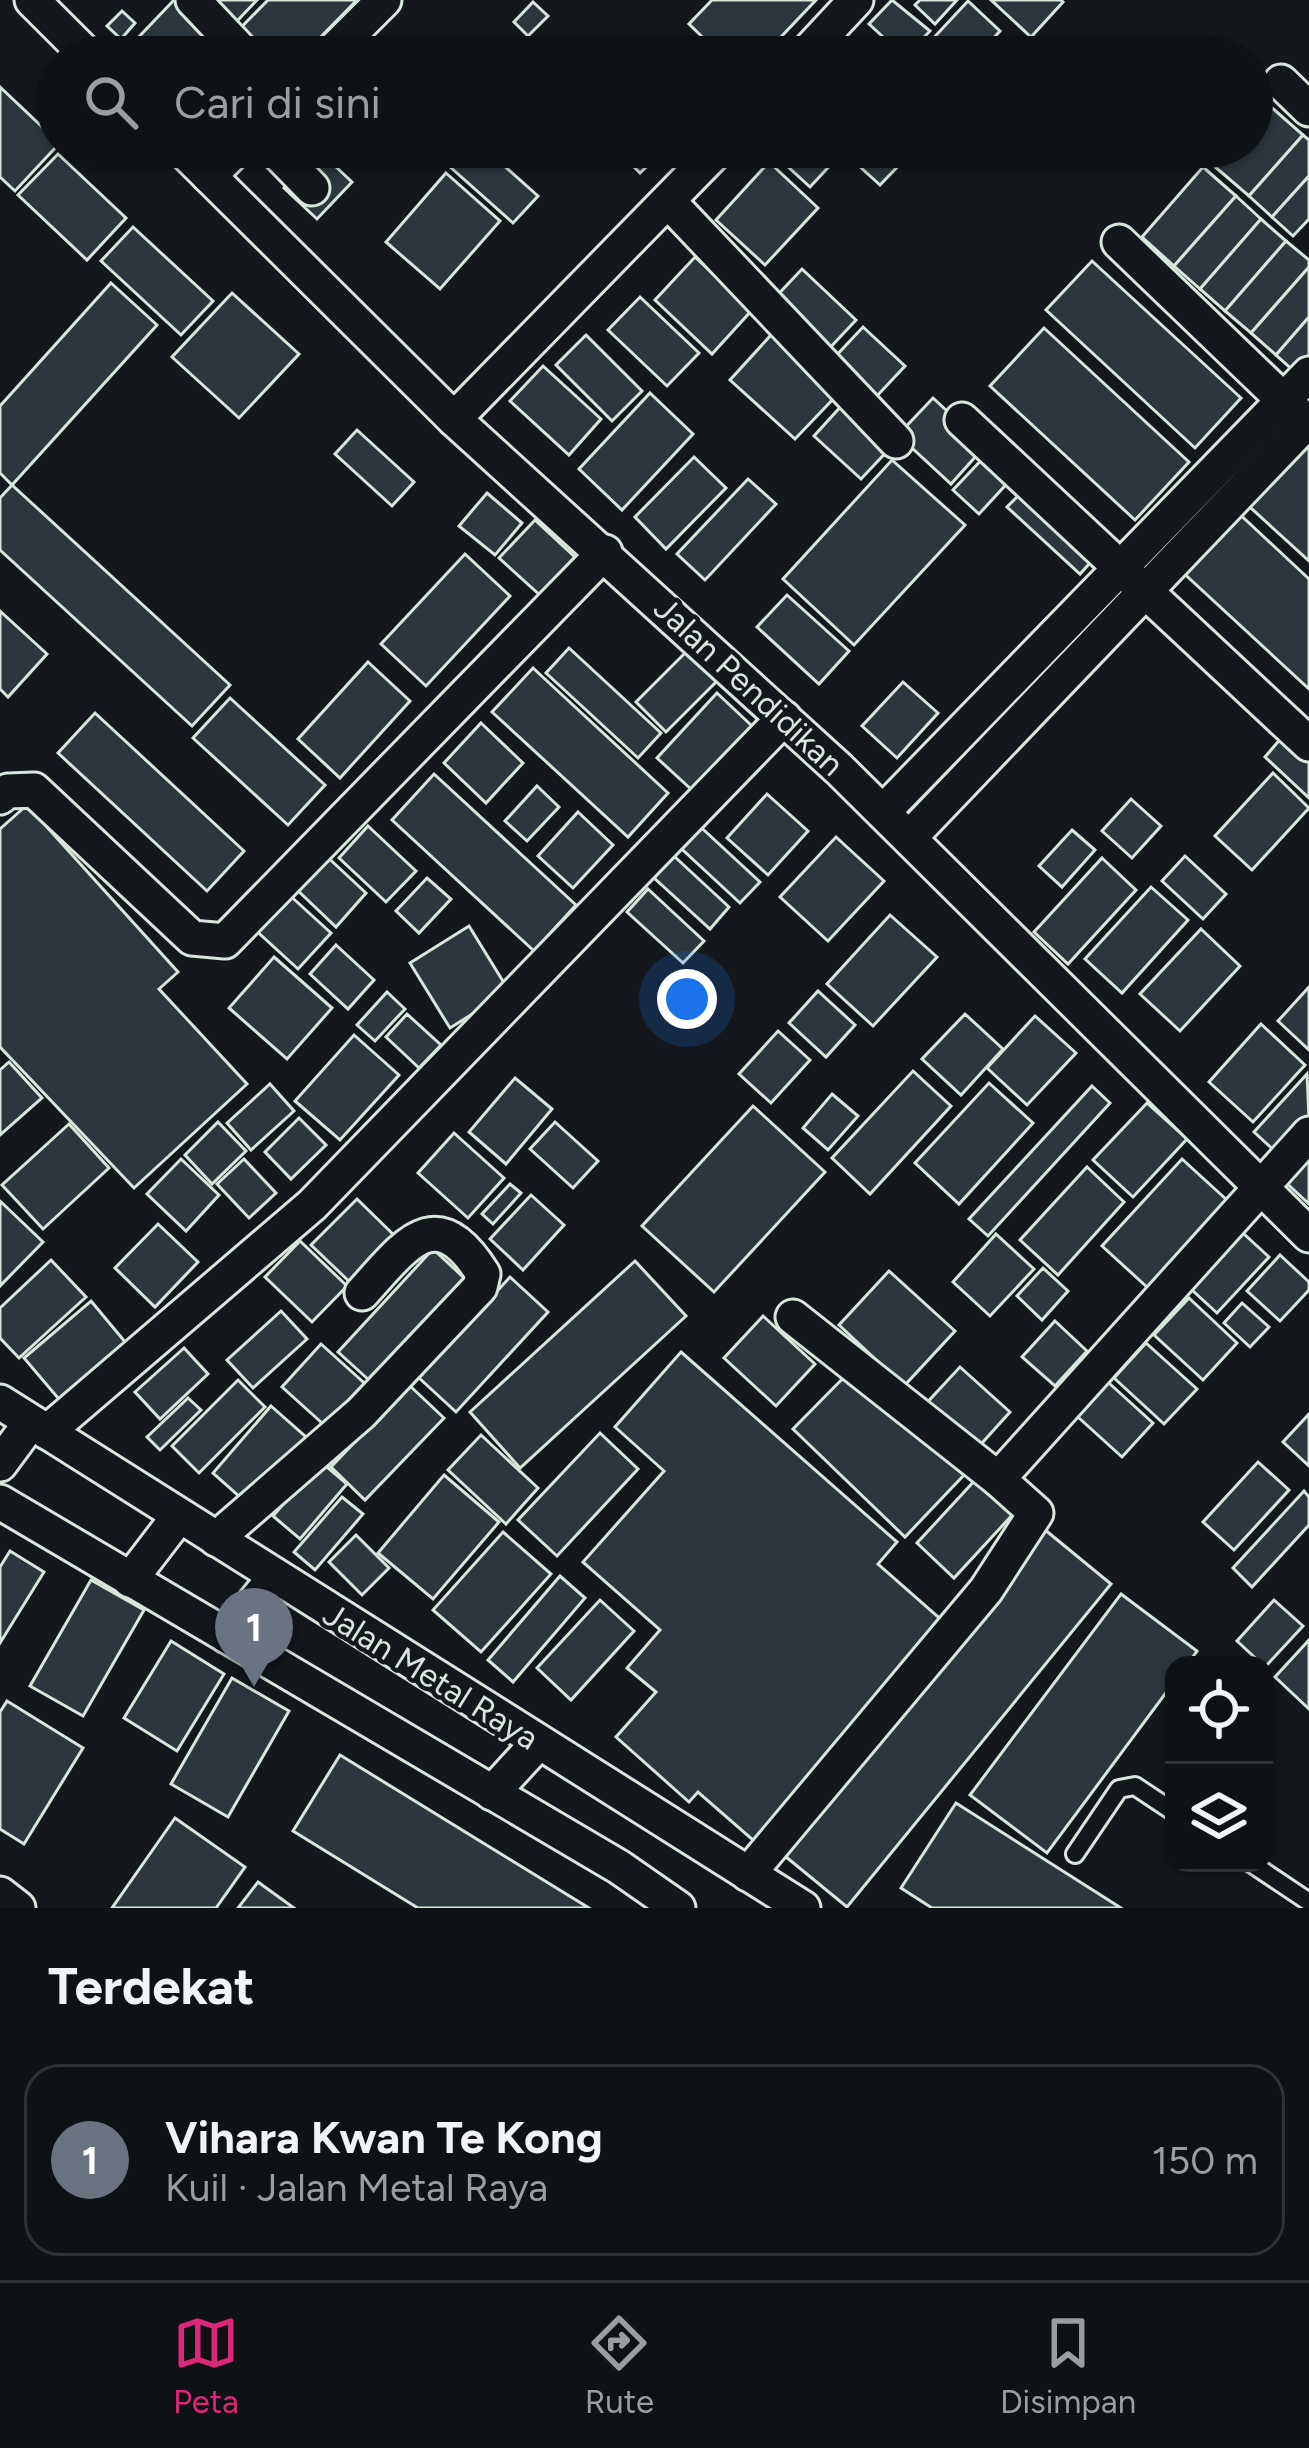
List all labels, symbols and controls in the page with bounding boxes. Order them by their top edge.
search box [36,36,1273,168]
icon: search [78,69,144,135]
text: Cari di sini [174,75,381,129]
street label: Jalan Pendidikan [646,588,852,784]
your location [657,969,717,1029]
pin: 1 [215,1588,293,1687]
street label: Jalan Metal Raya [316,1594,546,1758]
map controls [1165,1656,1273,1872]
button: locate [1165,1656,1273,1764]
button: layers [1165,1764,1273,1872]
text: Terdekat [48,1956,254,2017]
text: Vihara Kwan Te Kong [165,2110,603,2164]
text: 1 [82,2137,98,2184]
text: 150 m [1152,2137,1258,2184]
text: Kuil · Jalan Metal Raya [165,2164,548,2211]
tab: Peta [173,2310,239,2421]
tab: Rute [585,2310,654,2421]
tab: Disimpan [1000,2310,1136,2421]

